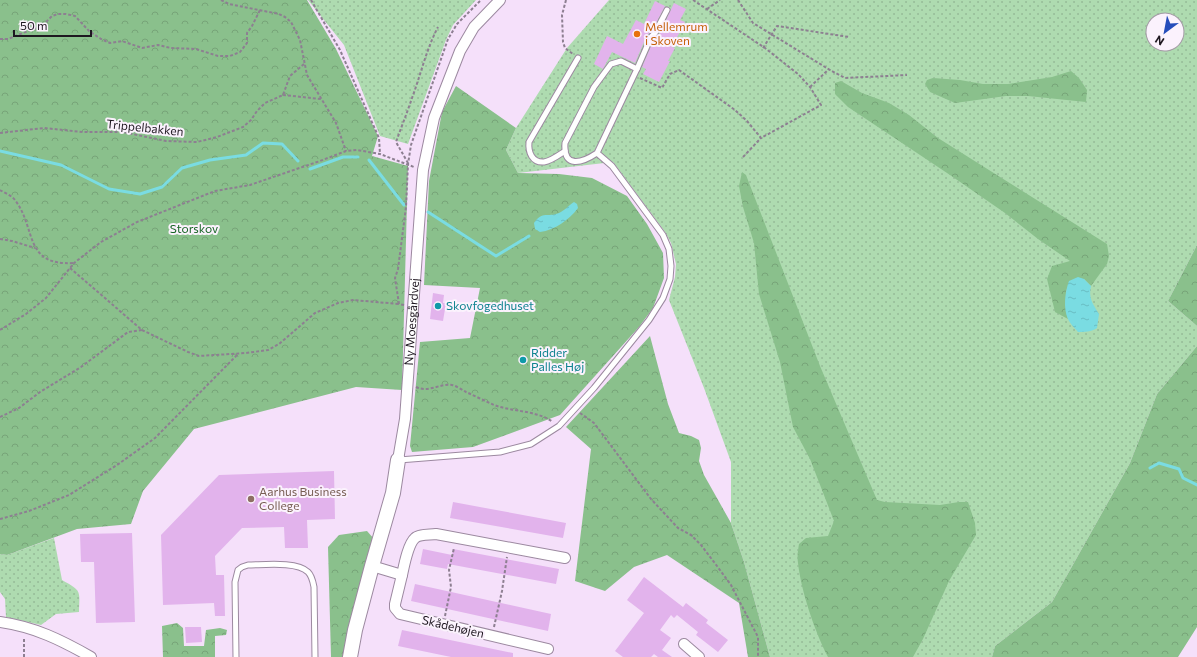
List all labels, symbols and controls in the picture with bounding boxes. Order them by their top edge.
scale bar [14,12,91,38]
north arrow [1145,12,1185,52]
text: 50 m [20,18,48,32]
place label: Mellemrum i Skoven [645,19,708,47]
marker: Mellemrum i Skoven [632,29,642,39]
text: N [1152,33,1166,49]
street label: Trippelbakken [106,116,184,138]
park label: Storskov [170,221,218,235]
street label: Ny Moesgårdvej [401,278,421,366]
place label: Skovfogedhuset [446,298,534,312]
marker: Skovfogedhuset [433,301,443,311]
place label: Ridder Palles Høj [531,345,584,373]
marker: Ridder Palles Høj [518,355,528,365]
place label: Aarhus Business College [259,484,347,512]
marker: Aarhus Business College [246,494,256,504]
street label: Skådehøjen [421,612,486,640]

